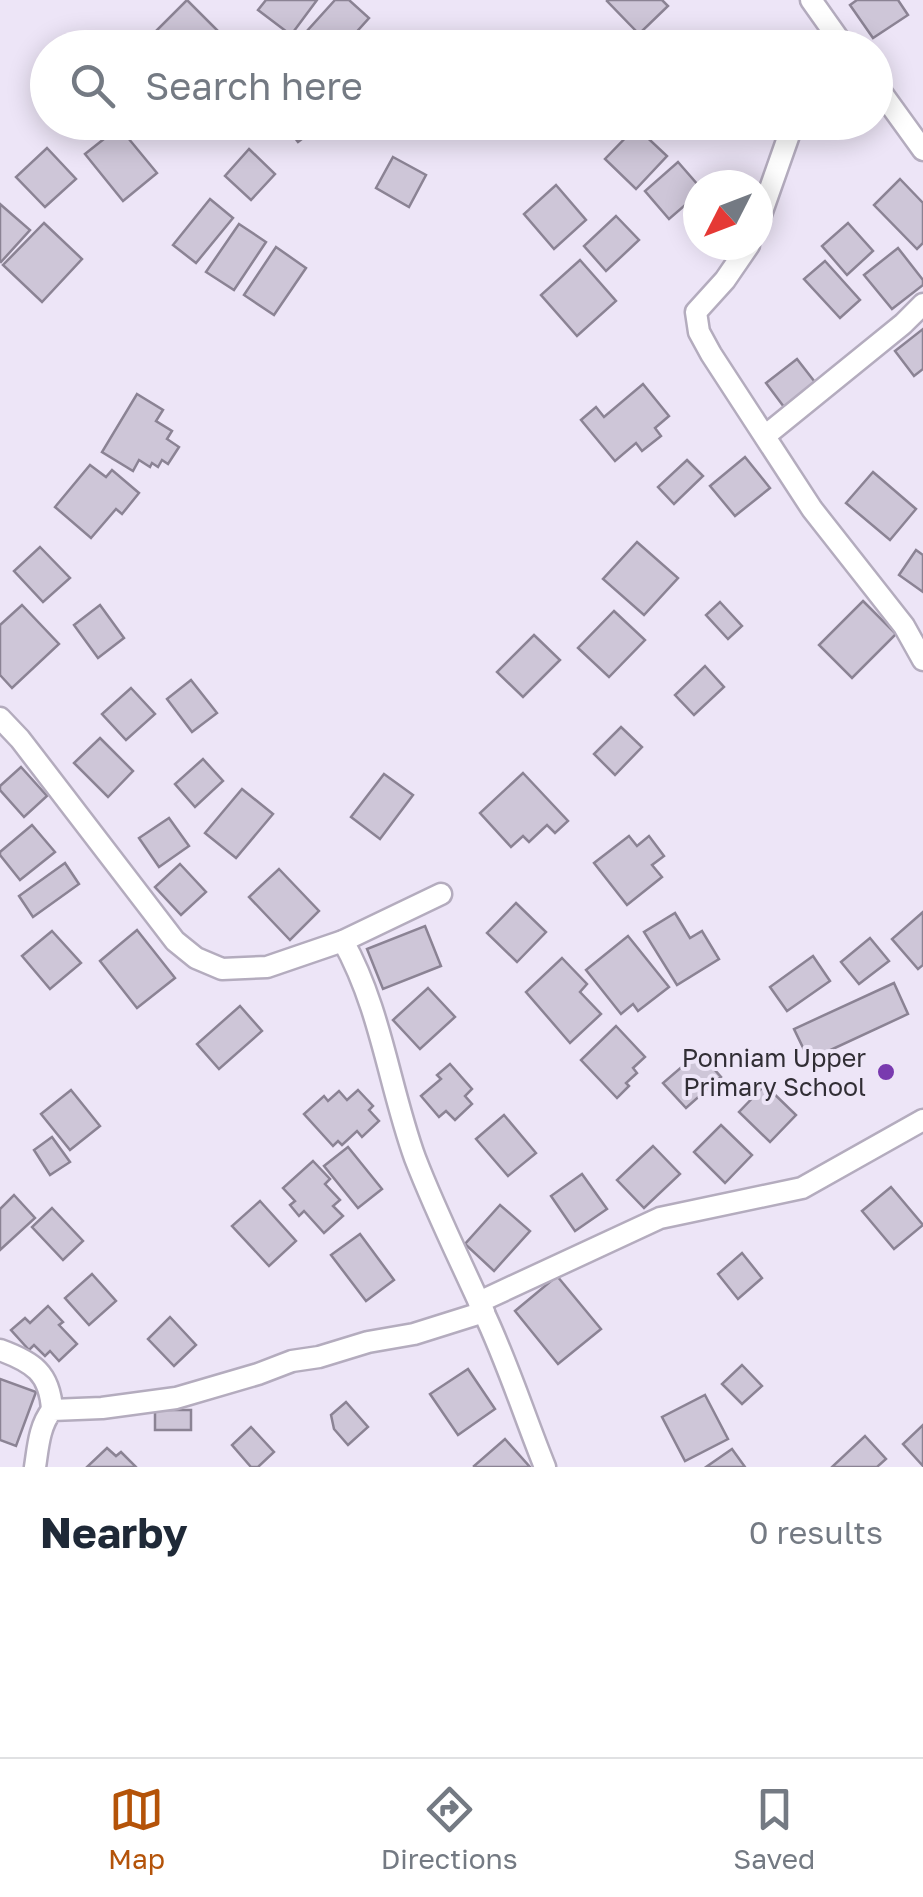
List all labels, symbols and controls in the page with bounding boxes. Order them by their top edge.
search box [30,30,893,140]
icon: search [65,58,120,113]
text: Search here [145,63,363,108]
north arrow [683,170,773,260]
place label: Ponniam Upper Primary School [682,1042,866,1102]
marker: Ponniam Upper Primary School [875,1061,897,1083]
text: Nearby [40,1507,188,1557]
text: 0 results [749,1513,883,1551]
tab: Map [108,1782,165,1875]
tab: Directions [381,1782,518,1875]
tab: Saved [733,1782,815,1875]

